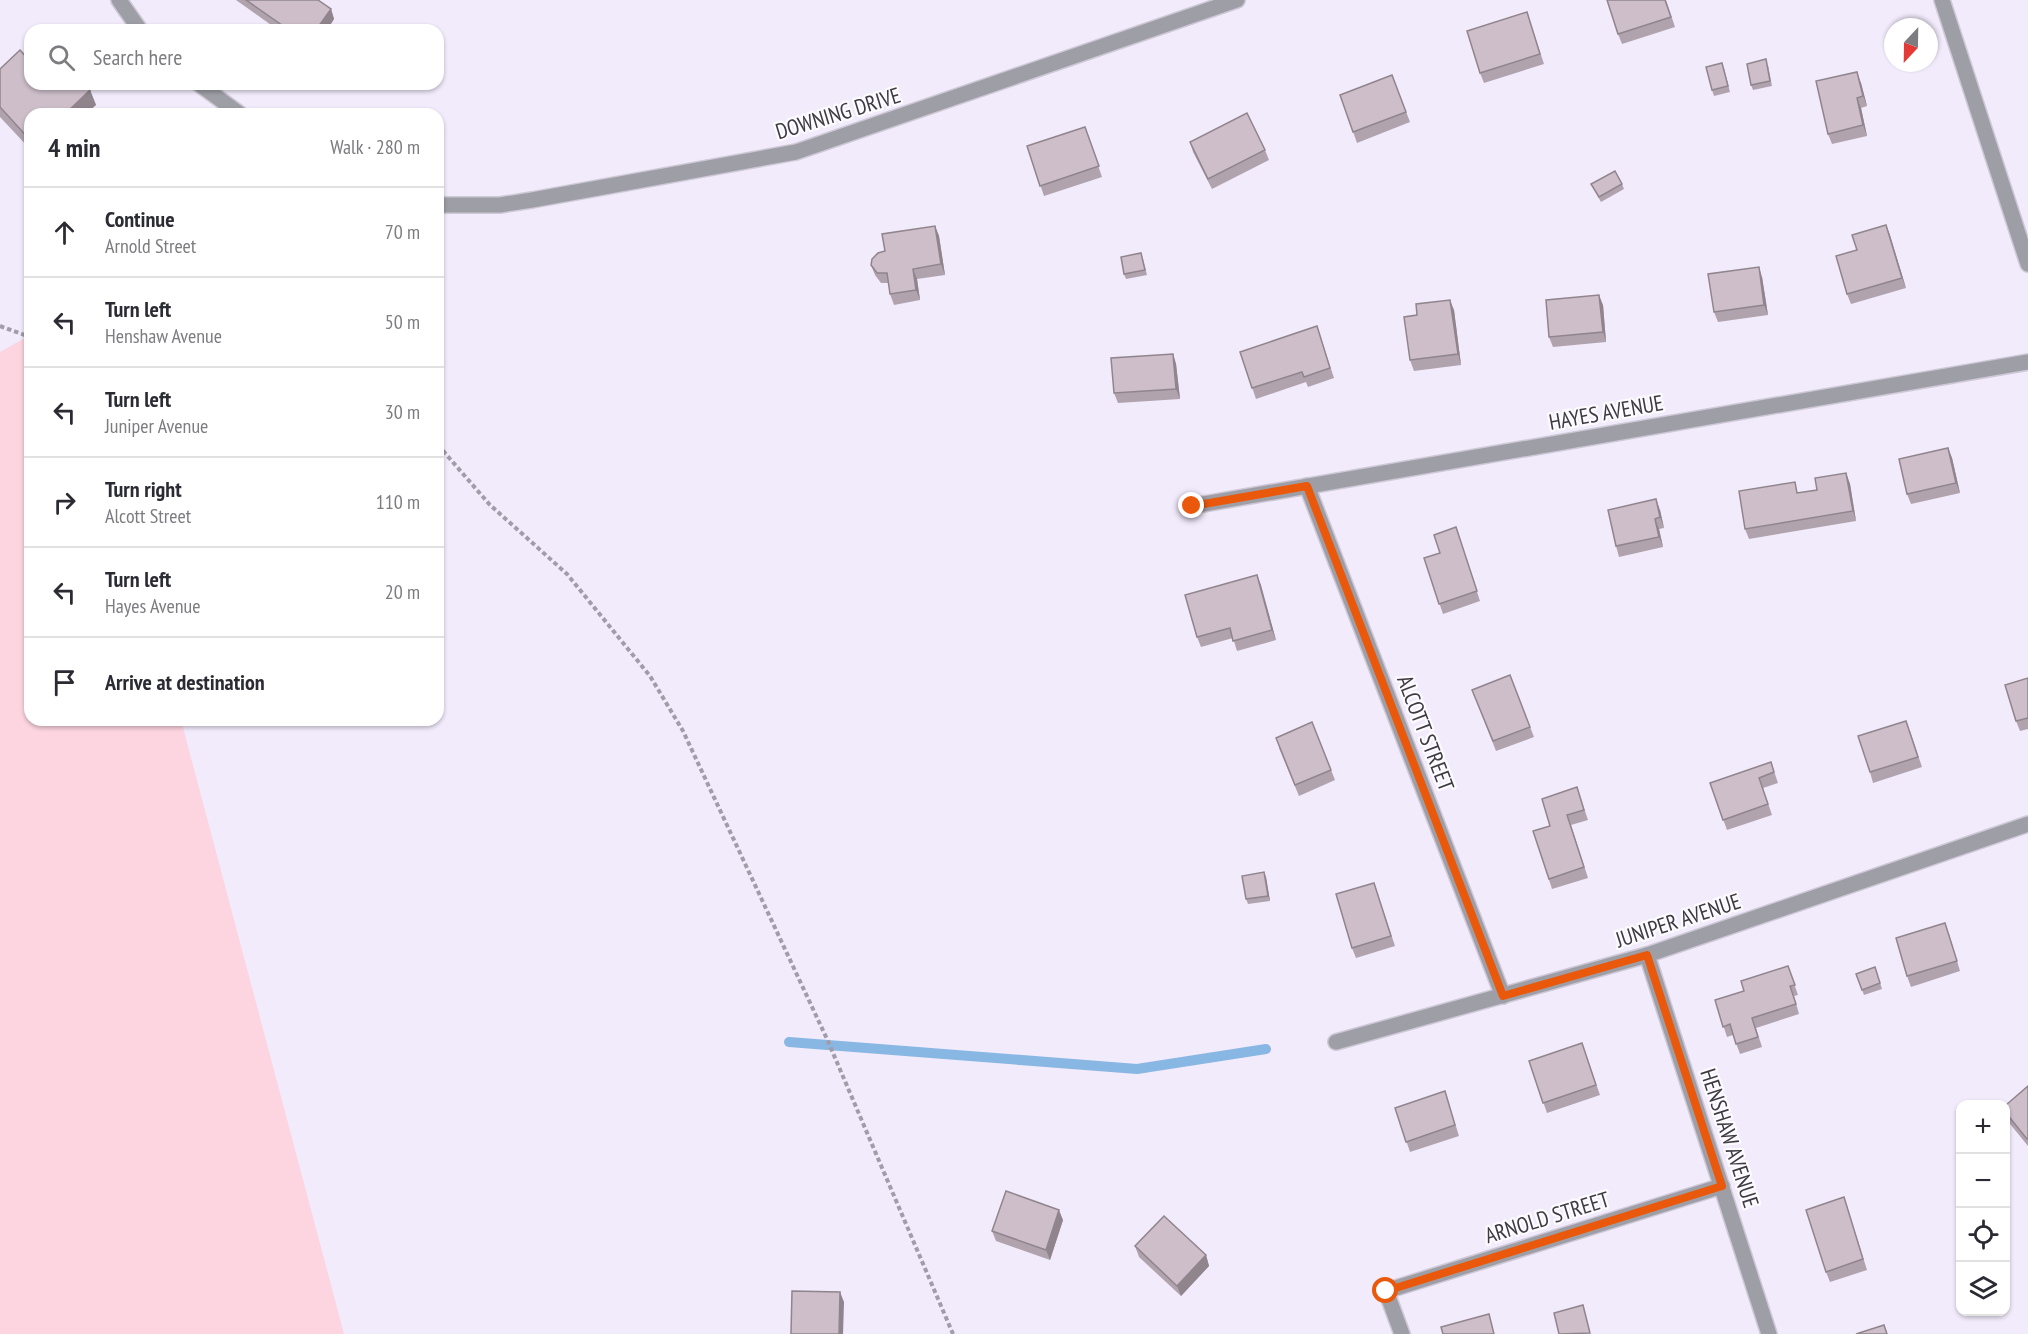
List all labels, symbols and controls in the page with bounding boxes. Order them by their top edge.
north arrow [1884,18,1938,72]
search box [24,24,444,90]
icon: search [45,41,78,74]
text: Search here [93,43,182,71]
street label: DOWNING DRIVE [772,81,904,145]
text: 4 min [48,131,101,164]
text: Walk · 280 m [330,134,420,160]
text: Continue [105,205,175,233]
icon: ahead [48,216,81,249]
text: 70 m [385,219,420,245]
text: Arnold Street [105,233,196,259]
text: Turn left [105,295,171,323]
icon: left [48,306,81,339]
text: 50 m [385,309,420,335]
text: Henshaw Avenue [105,323,222,349]
text: Turn left [105,385,171,413]
street label: HAYES AVENUE [1547,388,1665,436]
icon: left [48,396,81,429]
text: 30 m [385,399,420,425]
text: Juniper Avenue [105,413,208,439]
text: Turn right [105,475,182,503]
icon: right [48,486,81,519]
text: 110 m [376,489,420,515]
route end [1178,492,1204,518]
text: Alcott Street [105,503,191,529]
text: Turn left [105,565,171,593]
icon: left [48,576,81,609]
text: 20 m [385,579,420,605]
text: Hayes Avenue [105,593,201,619]
icon: arrive [48,666,81,699]
text: Arrive at destination [105,668,265,696]
street label: ALCOTT STREET [1391,671,1461,795]
street label: JUNIPER AVENUE [1611,887,1744,954]
street label: HENSHAW AVENUE [1694,1065,1766,1211]
map controls [1956,1100,2010,1316]
button: + [1956,1100,2010,1154]
button: − [1956,1154,2010,1208]
street label: ARNOLD STREET [1481,1185,1613,1249]
button: locate [1956,1208,2010,1262]
button: layers [1956,1262,2010,1316]
route start [1372,1277,1398,1303]

